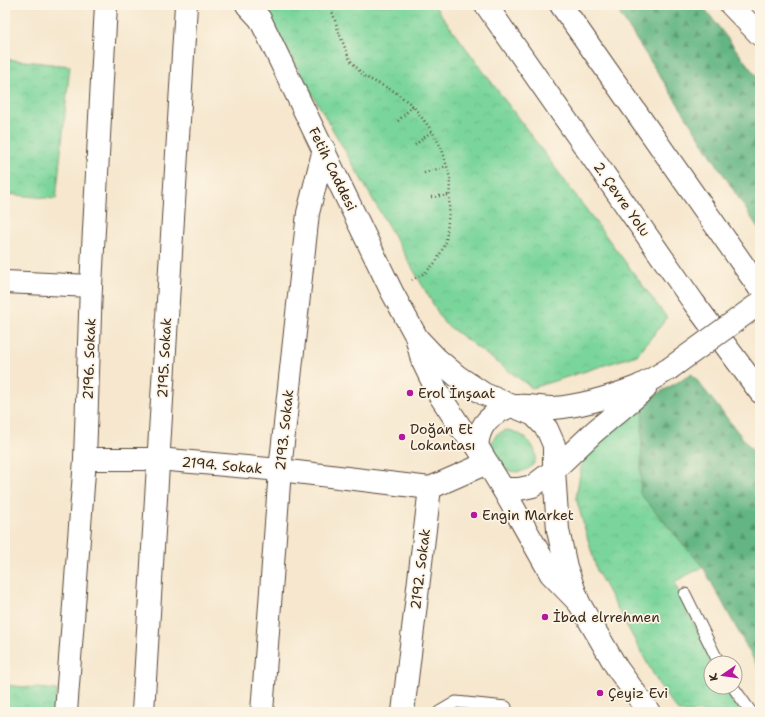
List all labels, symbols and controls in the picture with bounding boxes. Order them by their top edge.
street label: Fetih Caddesi [305,124,361,214]
street label: 2. Çevre Yolu [590,158,654,240]
street label: 2195. Sokak [153,317,175,399]
street label: 2196. Sokak [79,318,99,400]
place label: Erol İnşaat [418,384,495,402]
marker: Erol İnşaat [405,388,415,398]
street label: 2193. Sokak [271,389,297,471]
place label: Doğan Et Lokantası [410,420,476,454]
marker: Doğan Et Lokantası [397,432,407,442]
street label: 2194. Sokak [181,453,263,477]
place label: Engin Market [482,506,574,524]
marker: Engin Market [469,510,479,520]
street label: 2192. Sokak [406,528,434,610]
place label: İbad elrrehmen [553,608,660,626]
marker: İbad elrrehmen [540,612,550,622]
north arrow [703,655,743,695]
text: K [705,671,722,682]
place label: Çeyiz Evi [608,684,668,702]
marker: Çeyiz Evi [595,688,605,698]

